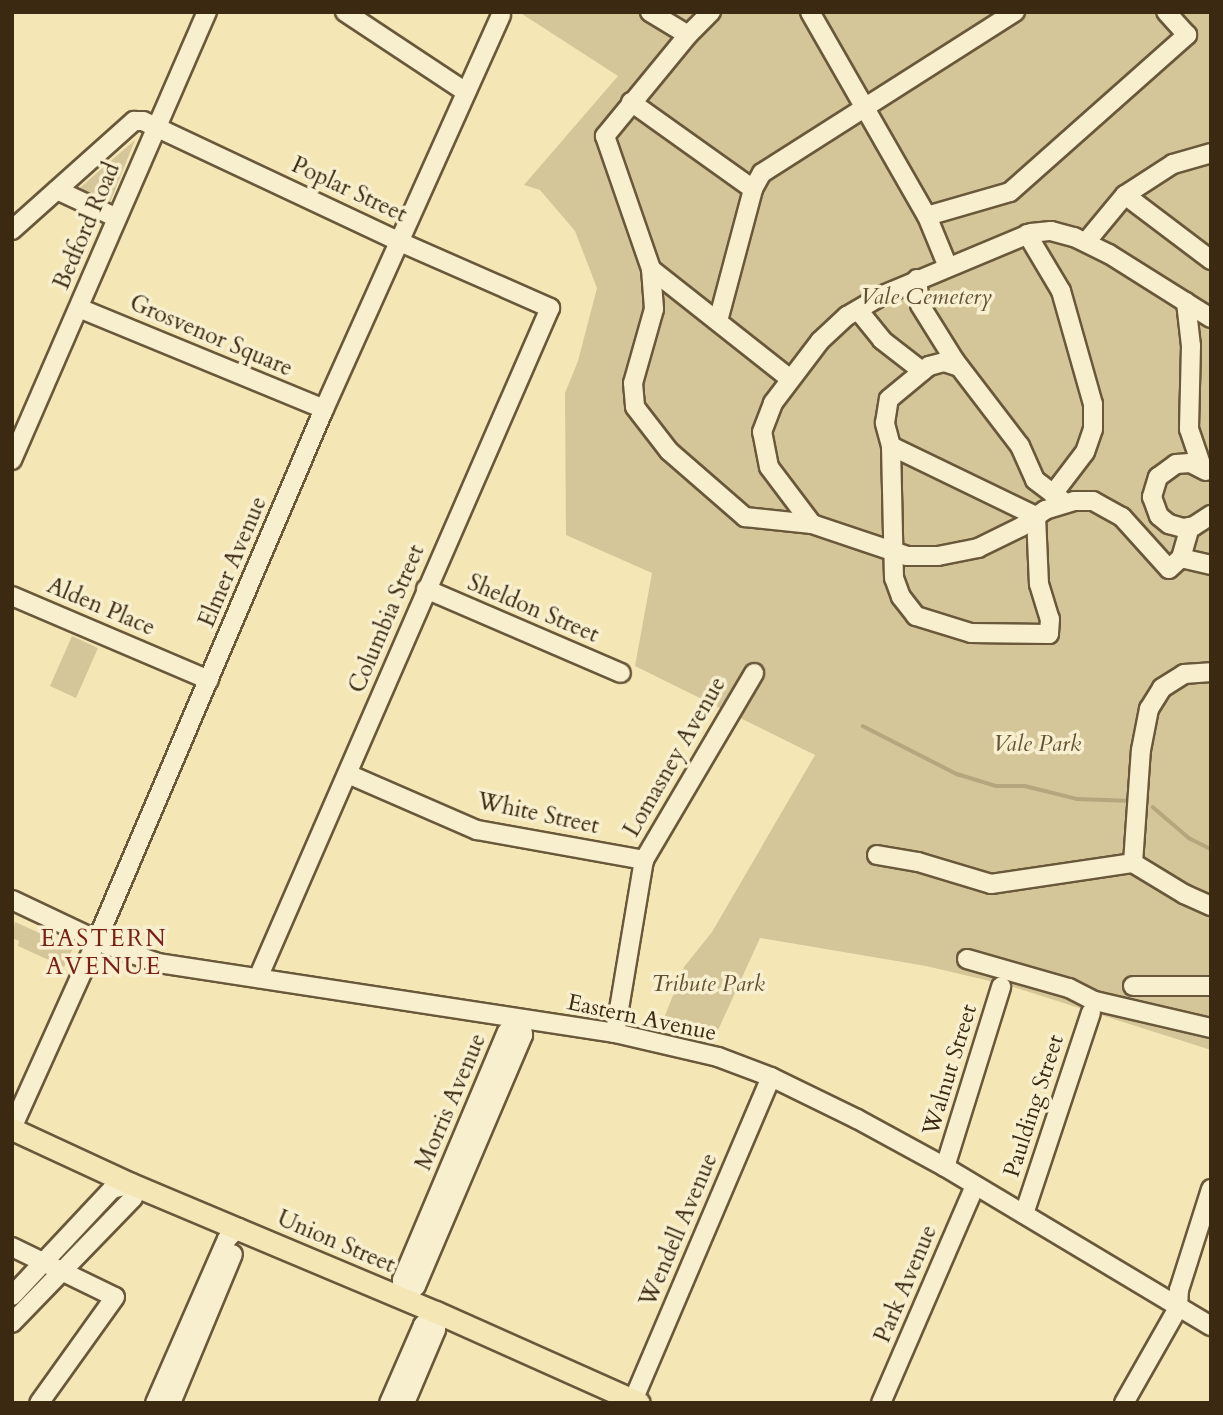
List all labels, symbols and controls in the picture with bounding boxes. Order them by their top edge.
street label: Poplar Street [287,151,411,229]
street label: Bedford Road [48,158,126,294]
park label: Vale Cemetery [860,283,992,311]
street label: Grosvenor Square [125,289,297,383]
street label: Elmer Avenue [193,493,273,631]
street label: Columbia Street [343,541,431,697]
street label: Sheldon Street [463,569,603,649]
street label: Alden Place [43,572,159,642]
street label: Lomasney Avenue [618,672,732,842]
park label: Vale Park [993,730,1081,758]
street label: White Street [475,788,601,840]
district label: EASTERN AVENUE [41,925,167,981]
park label: Tribute Park [651,970,765,998]
street label: Eastern Avenue [565,989,719,1047]
street label: Walnut Street [917,1001,983,1139]
street label: Morris Avenue [410,1030,492,1174]
street label: Paulding Street [998,1031,1070,1181]
street label: Wendell Avenue [634,1149,724,1311]
street label: Union Street [273,1205,399,1279]
street label: Park Avenue [869,1221,943,1347]

